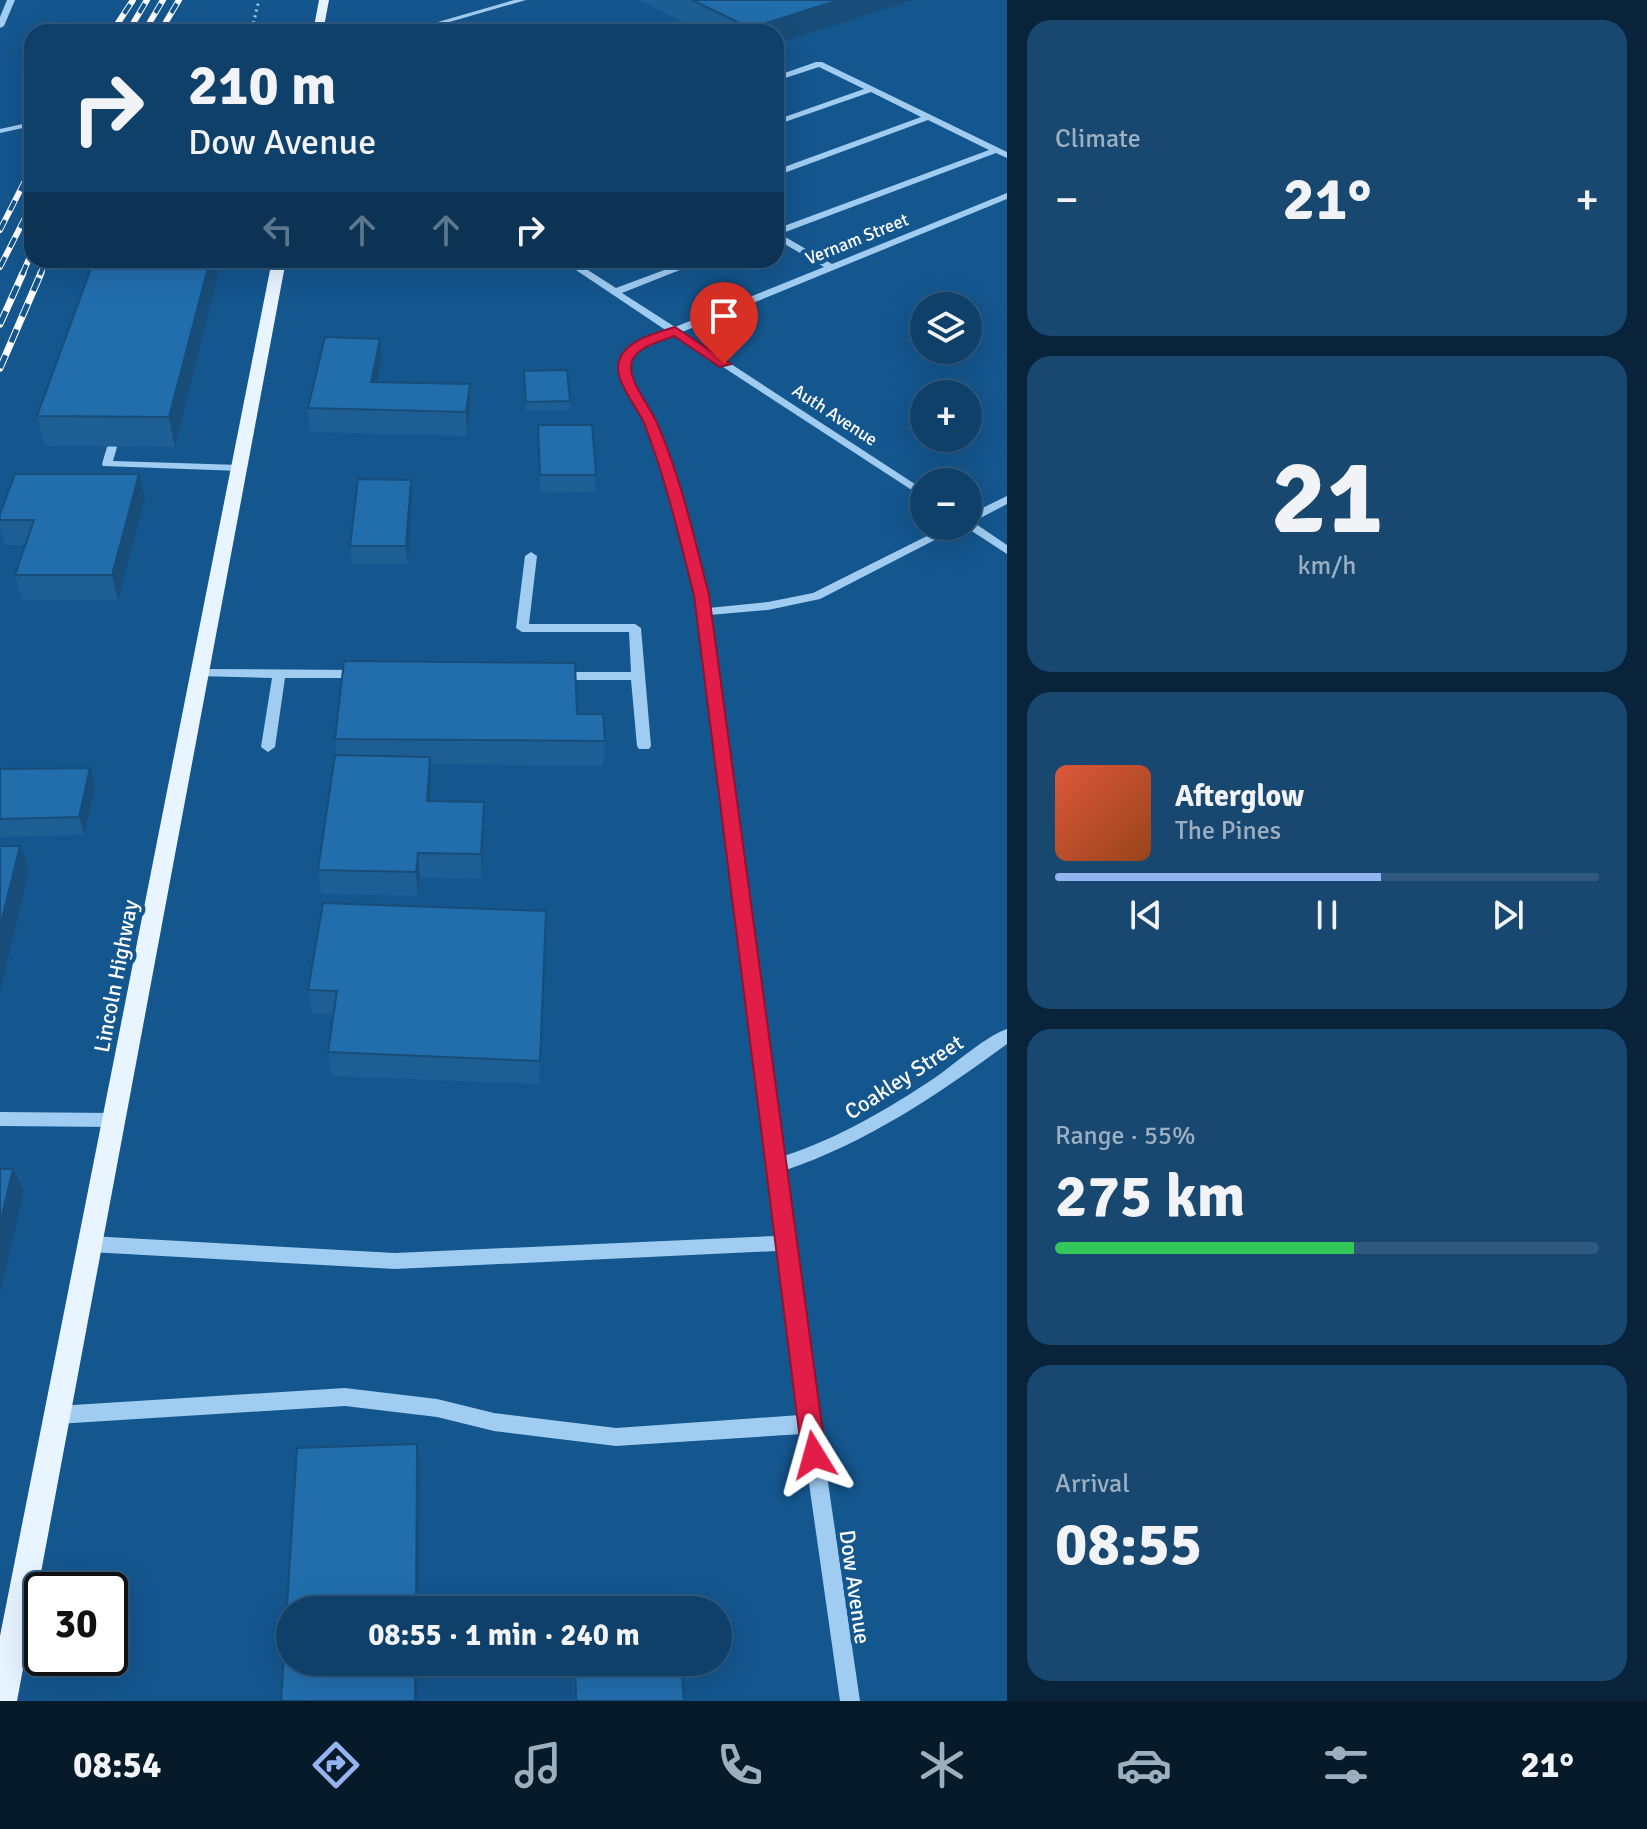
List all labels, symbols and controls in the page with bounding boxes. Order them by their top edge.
text: 210 m [188,51,336,120]
icon: right [56,56,160,160]
text: Dow Avenue [188,120,376,165]
text: Climate [1055,123,1141,155]
text: 21° [1283,163,1371,237]
text: − [1055,173,1079,227]
text: + [1575,173,1599,227]
icon: left [256,208,300,252]
icon: ahead [340,208,384,252]
icon: ahead [424,208,468,252]
icon: right [508,208,552,252]
street label: Vernam Street [802,208,912,270]
pin [690,282,758,364]
map controls [910,292,982,540]
button: layers [910,292,982,364]
icon: arrive [702,294,746,338]
street label: Auth Avenue [788,379,882,451]
button: + [910,380,982,452]
text: 21 [1271,434,1383,562]
button: − [910,468,982,540]
text: km/h [1298,550,1356,582]
text: Afterglow [1175,778,1304,815]
text: The Pines [1175,815,1281,847]
icon: previous [1124,893,1168,937]
icon: pause [1305,893,1349,937]
icon: next [1486,893,1530,937]
street label: Lincoln Highway [88,897,144,1055]
street label: Coakley Street [840,1029,969,1125]
text: Range · 55% [1055,1120,1196,1152]
text: 275 km [1055,1160,1245,1234]
position arrow [772,1413,856,1497]
text: Arrival [1055,1468,1130,1500]
text: 08:55 [1055,1508,1202,1582]
street label: Dow Avenue [834,1528,876,1646]
speed limit sign: 30 [24,1572,128,1676]
text: 08:55 · 1 min · 240 m [368,1617,640,1654]
icon: directions [308,1737,364,1793]
icon: music [510,1737,566,1793]
icon: phone [712,1737,768,1793]
icon: climate [914,1737,970,1793]
icon: car [1116,1737,1172,1793]
icon: filters [1318,1737,1374,1793]
text: 08:54 [73,1743,161,1788]
text: 21° [1521,1743,1574,1788]

